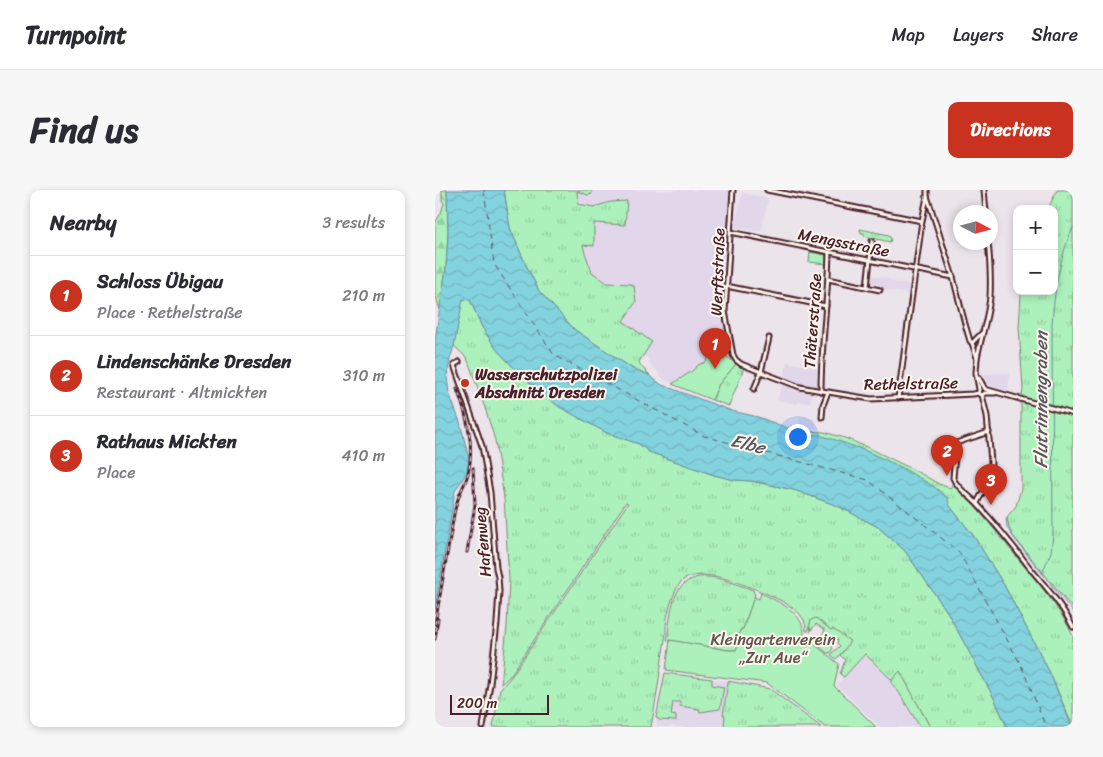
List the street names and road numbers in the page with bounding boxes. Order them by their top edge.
street label: Mengsstraße [796,219,892,266]
street label: Werftstraße [701,227,734,316]
street label: Thäterstraße [795,272,830,369]
street label: Rethelstraße [864,368,958,399]
street label: Hafenweg [465,506,500,578]

